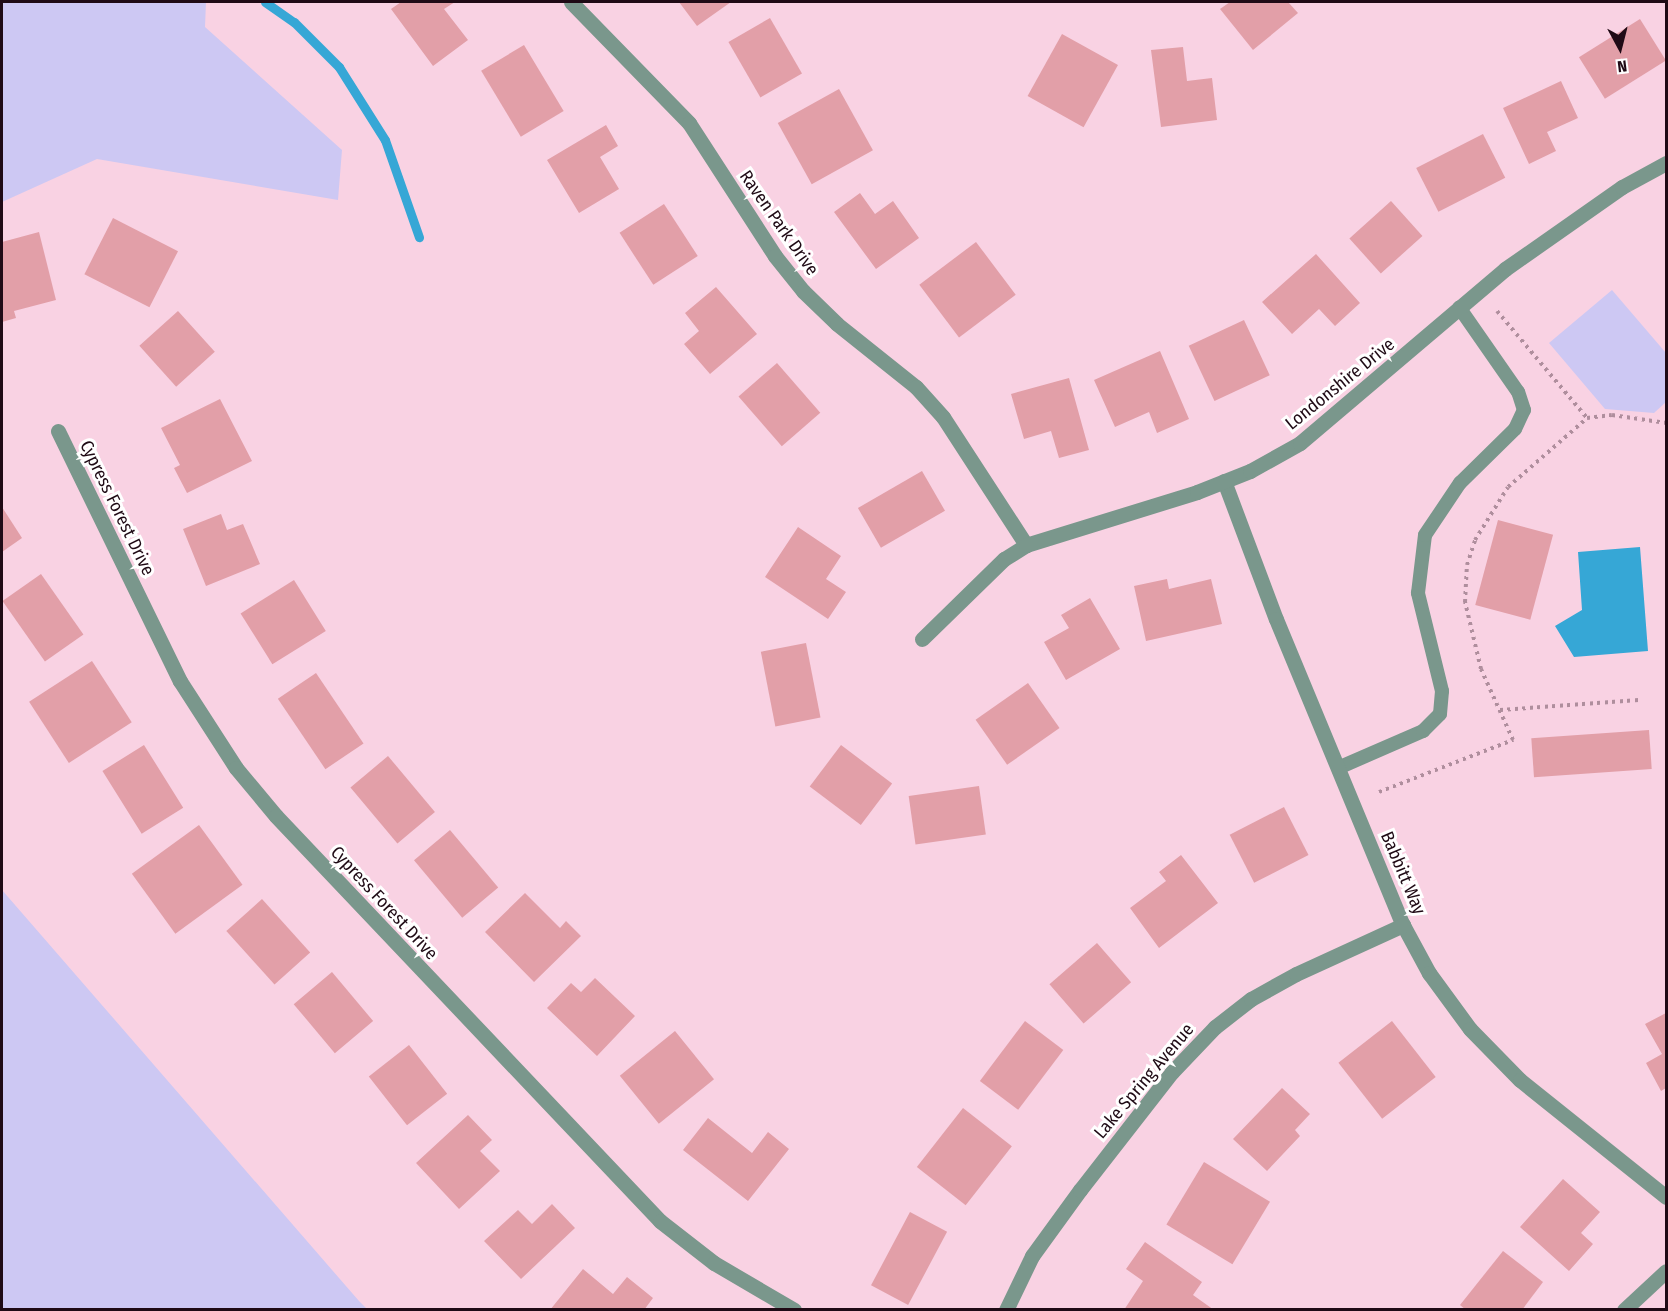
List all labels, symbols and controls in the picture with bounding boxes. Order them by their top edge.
north arrow [1590,18,1650,78]
text: N [1616,56,1628,76]
street label: Raven Park Drive [735,166,823,280]
street label: Londonshire Drive [1281,333,1399,435]
street label: Cypress Forest Drive [75,437,159,579]
street label: Babbitt Way [1376,828,1430,918]
street label: Cypress Forest Drive [326,842,442,964]
street label: Lake Spring Avenue [1090,1019,1198,1143]

